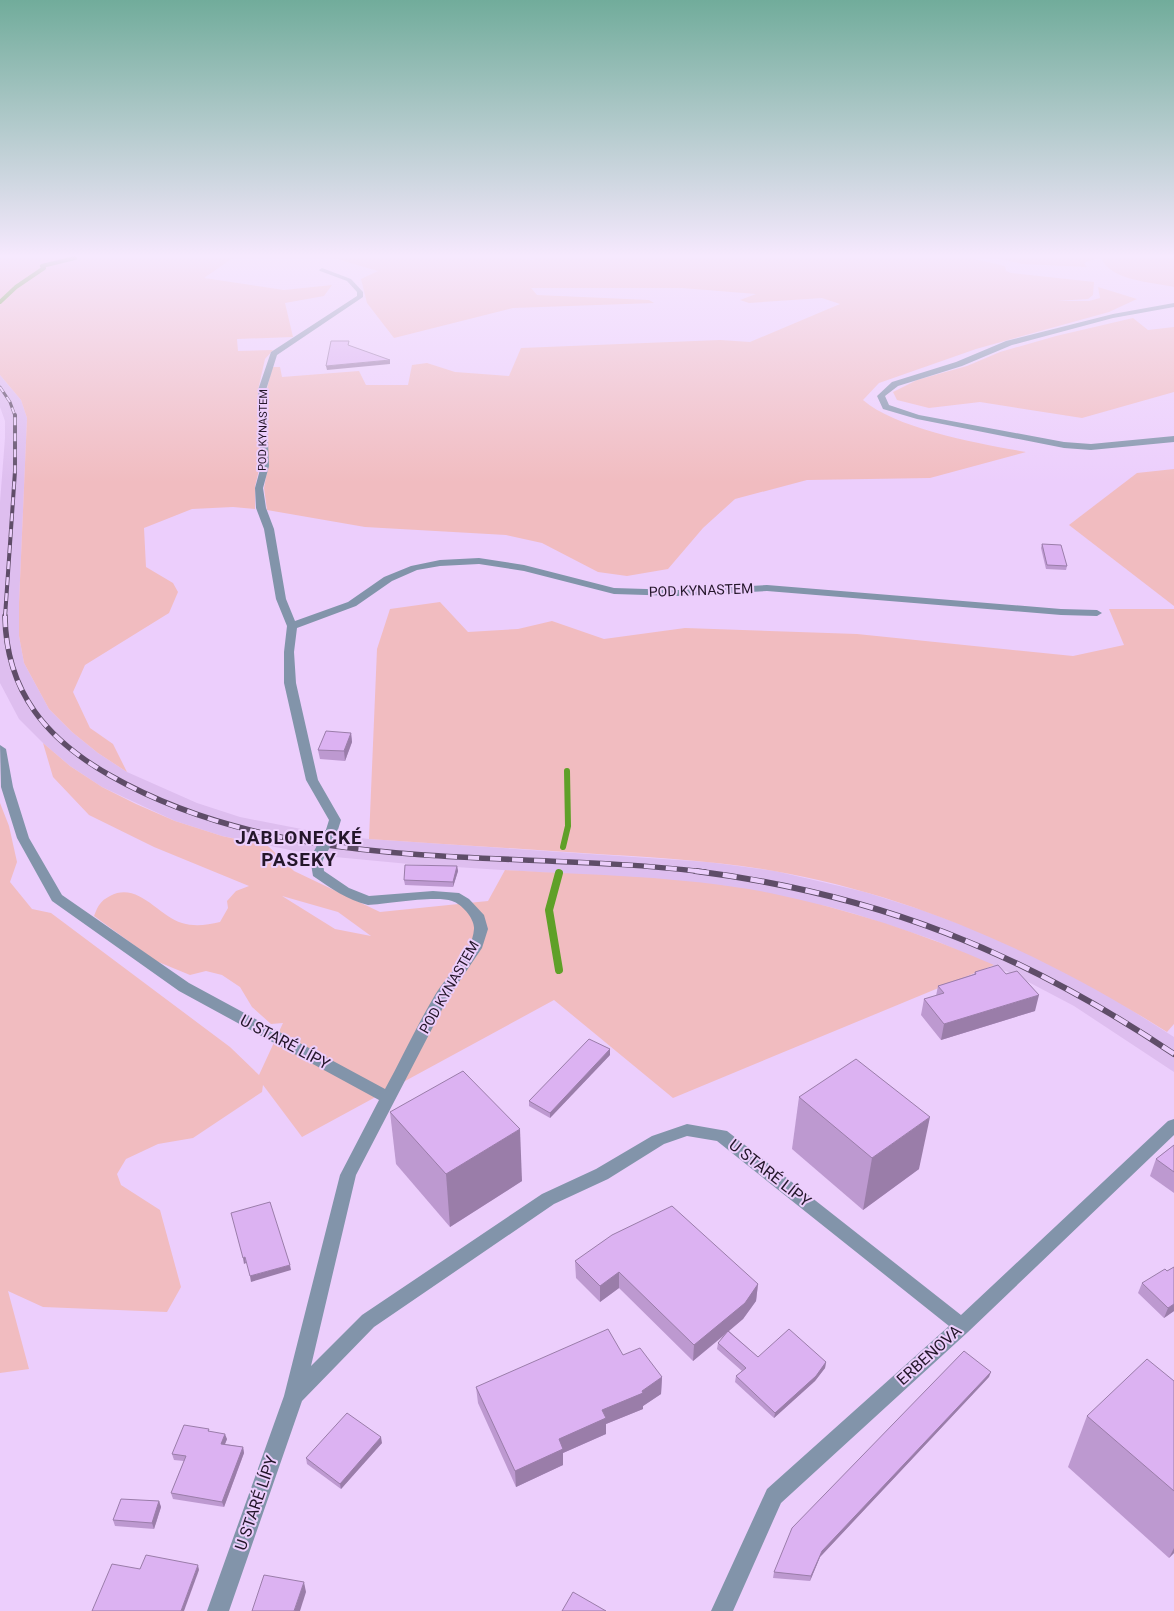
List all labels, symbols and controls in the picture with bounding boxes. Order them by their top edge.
street label: POD KYNASTEM [256,389,270,471]
street label: POD KYNASTEM [649,580,753,600]
district label: JABLONECKÉ PASEKY [235,826,363,871]
street label: POD KYNASTEM [416,938,482,1036]
street label: U STARÉ LÍPY [237,1010,333,1074]
street label: U STARÉ LÍPY [725,1135,815,1211]
street label: ERBENOVA [893,1321,966,1389]
street label: U STARÉ LÍPY [231,1453,281,1553]

